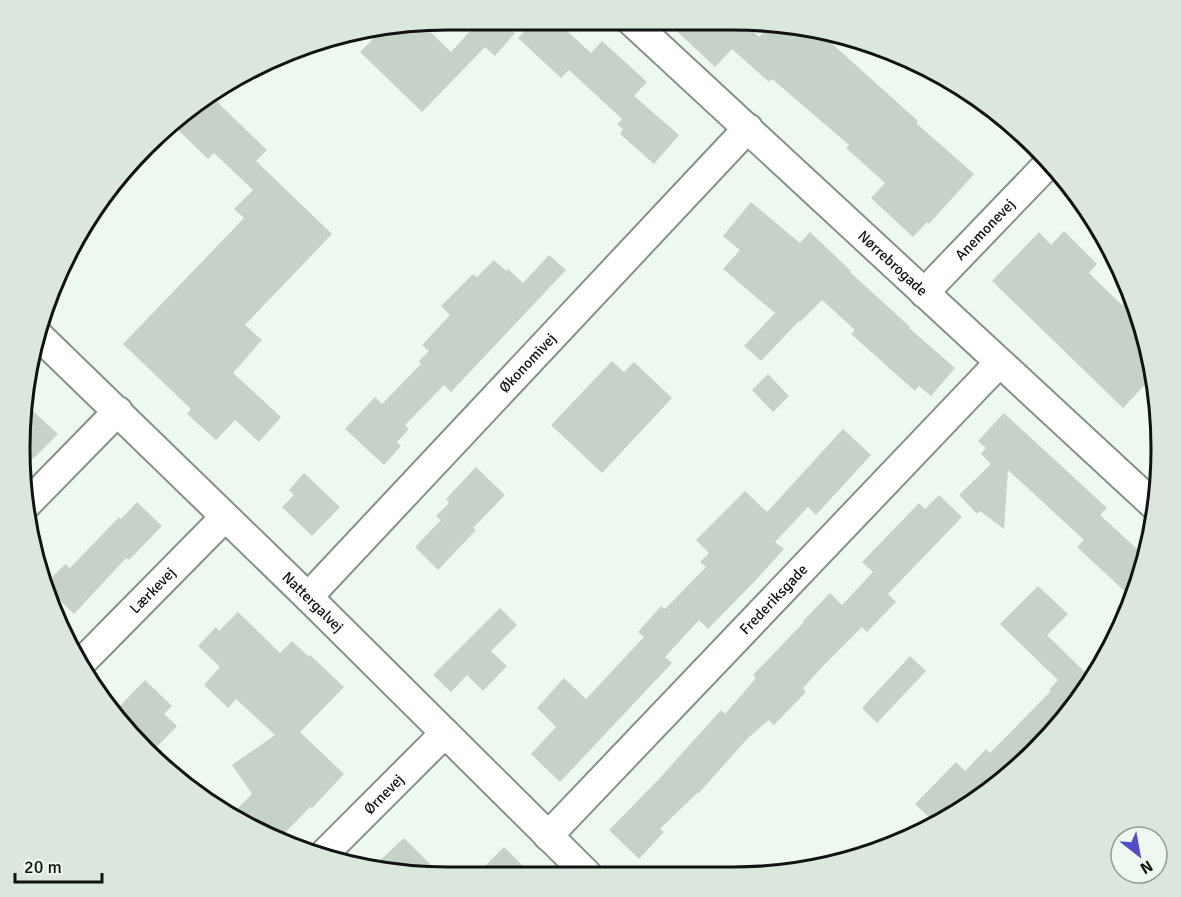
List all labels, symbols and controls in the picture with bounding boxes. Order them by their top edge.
street label: Anemonevej [951,195,1019,264]
street label: Nørrebrogade [854,227,931,300]
street label: Økonomivej [495,329,560,396]
street label: Frederiksgade [736,560,811,638]
street label: Lærkevej [126,563,179,617]
street label: Nattergalvej [278,568,347,636]
street label: Ørnevej [360,770,408,818]
north arrow [1109,825,1169,885]
scale bar [15,846,102,884]
text: 20 m [24,856,62,878]
text: N [1136,856,1156,878]

